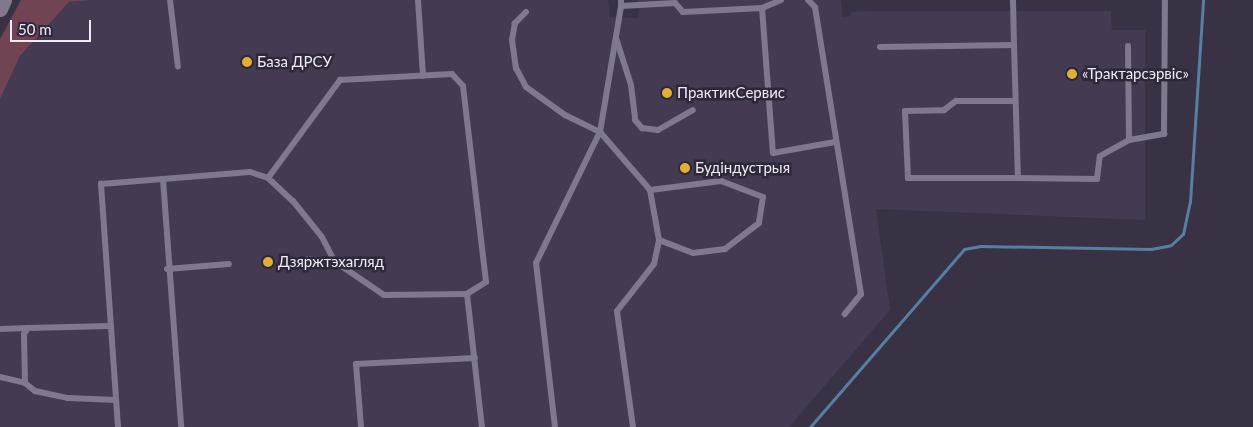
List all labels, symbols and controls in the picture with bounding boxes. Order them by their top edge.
scale bar [12,10,94,42]
text: 50 m [18,20,52,38]
place label: База ДРСУ [257,53,332,71]
marker: База ДРСУ [241,56,253,68]
place label: «Трактарсэрвіс» [1082,65,1189,83]
marker: «Трактарсэрвіс» [1066,68,1078,80]
place label: ПрактикСервис [677,84,785,102]
marker: ПрактикСервис [661,87,673,99]
place label: Будіндустрыя [695,159,790,177]
marker: Будіндустрыя [679,162,691,174]
place label: Дзяржтэхагляд [278,253,384,271]
marker: Дзяржтэхагляд [262,256,274,268]

